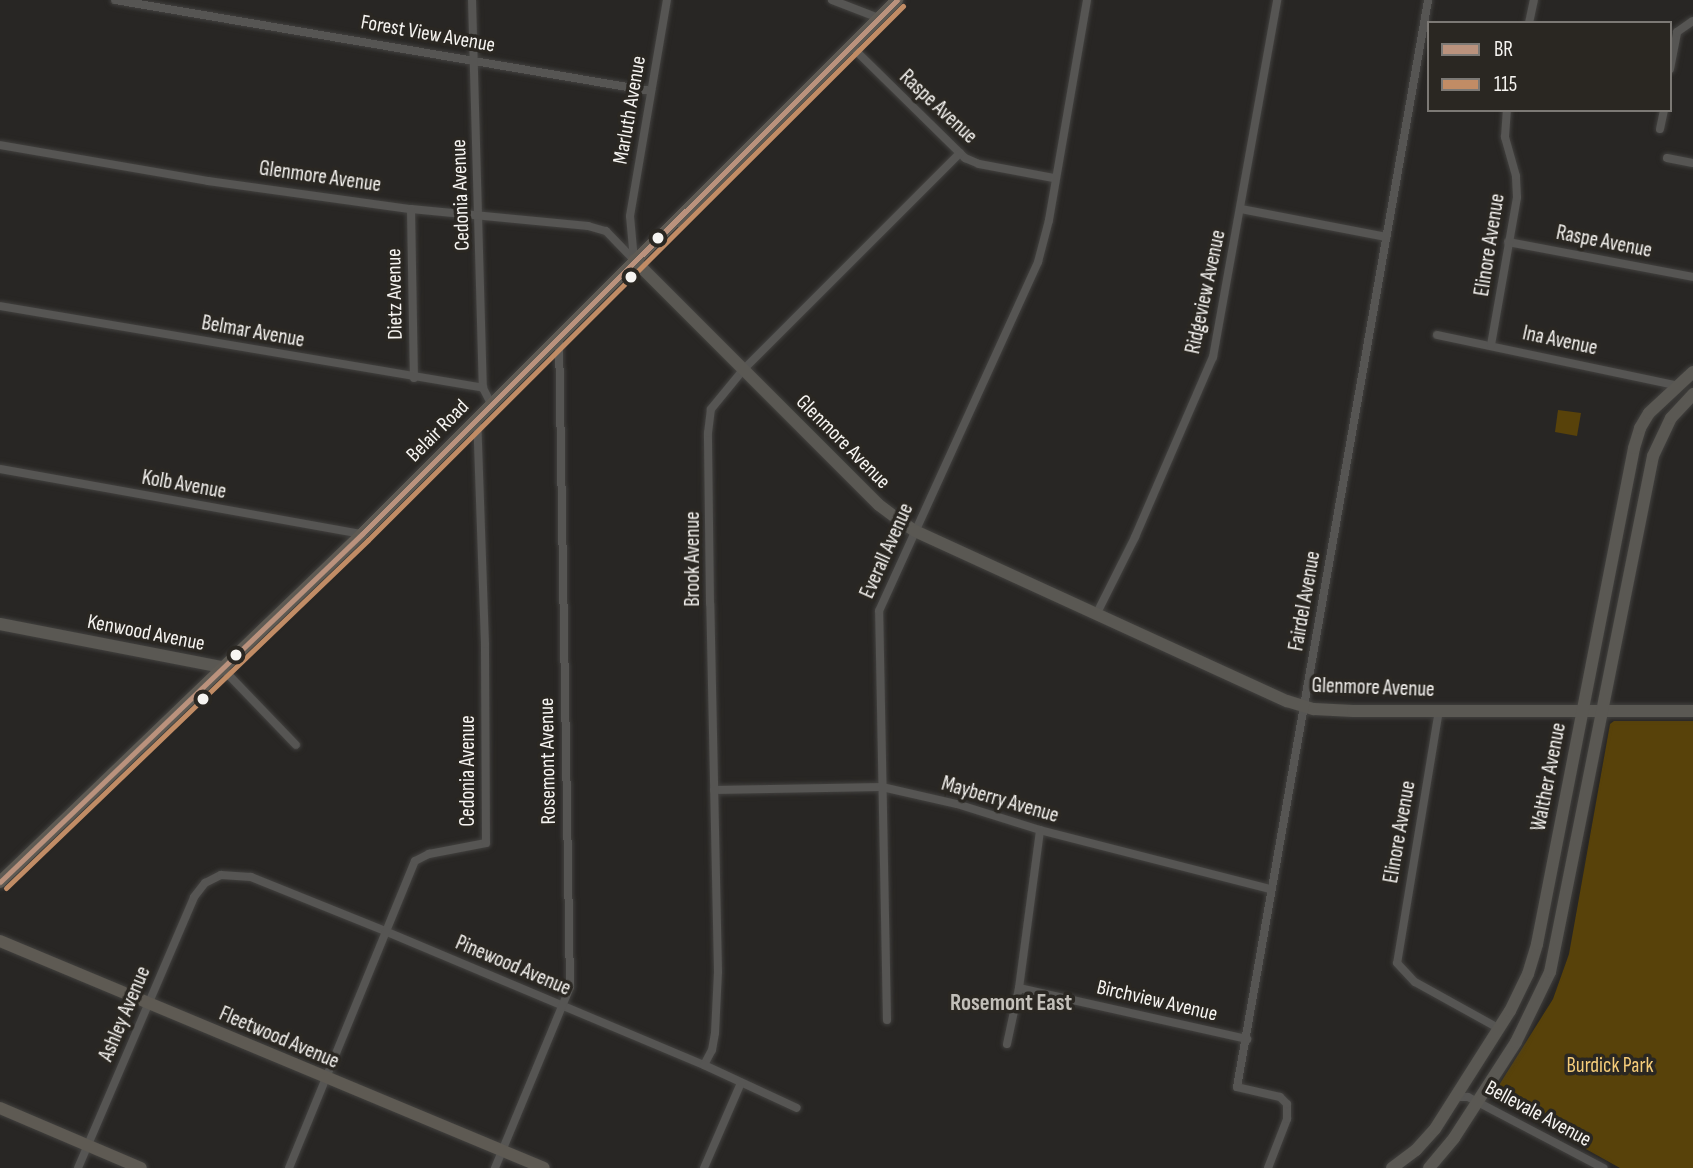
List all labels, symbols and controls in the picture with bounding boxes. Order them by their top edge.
street label: Forest View Avenue [359,10,497,58]
legend [1427,21,1672,112]
text: BR [1494,37,1513,62]
street label: Marluth Avenue [608,54,652,166]
street label: Raspe Avenue [894,65,982,149]
text: 115 [1494,72,1517,97]
street label: Cedonia Avenue [446,139,476,251]
street label: Glenmore Avenue [257,156,383,198]
street label: Elinore Avenue [1469,192,1511,298]
street label: Raspe Avenue [1554,220,1654,264]
street label: Ridgeview Avenue [1181,228,1231,356]
unlabelled marker [651,231,665,245]
street label: Dietz Avenue [382,248,408,340]
unlabelled marker [624,270,638,284]
street label: Belmar Avenue [200,311,306,353]
street label: Ina Avenue [1520,321,1600,361]
street label: Glenmore Avenue [791,390,895,494]
street label: Belair Road [402,395,474,467]
street label: Kolb Avenue [140,465,228,505]
street label: Everall Avenue [855,500,919,602]
street label: Brook Avenue [680,511,706,607]
street label: Fairdel Avenue [1284,549,1326,653]
street label: Kenwood Avenue [85,609,207,657]
unlabelled marker [229,648,243,662]
street label: Glenmore Avenue [1311,673,1435,703]
unlabelled marker [196,692,210,706]
street label: Rosemont Avenue [534,698,562,824]
street label: Cedonia Avenue [455,715,481,827]
street label: Walther Avenue [1526,721,1572,833]
street label: Mayberry Avenue [939,771,1061,829]
street label: Elinore Avenue [1379,779,1421,885]
street label: Pinewood Avenue [452,930,574,1002]
street label: Ashley Avenue [94,963,156,1065]
street label: Birchview Avenue [1094,975,1220,1027]
district label: Rosemont East [950,989,1072,1017]
street label: Fleetwood Avenue [215,1001,343,1075]
park label: Burdick Park [1567,1053,1653,1079]
street label: Bellevale Avenue [1481,1075,1595,1153]

